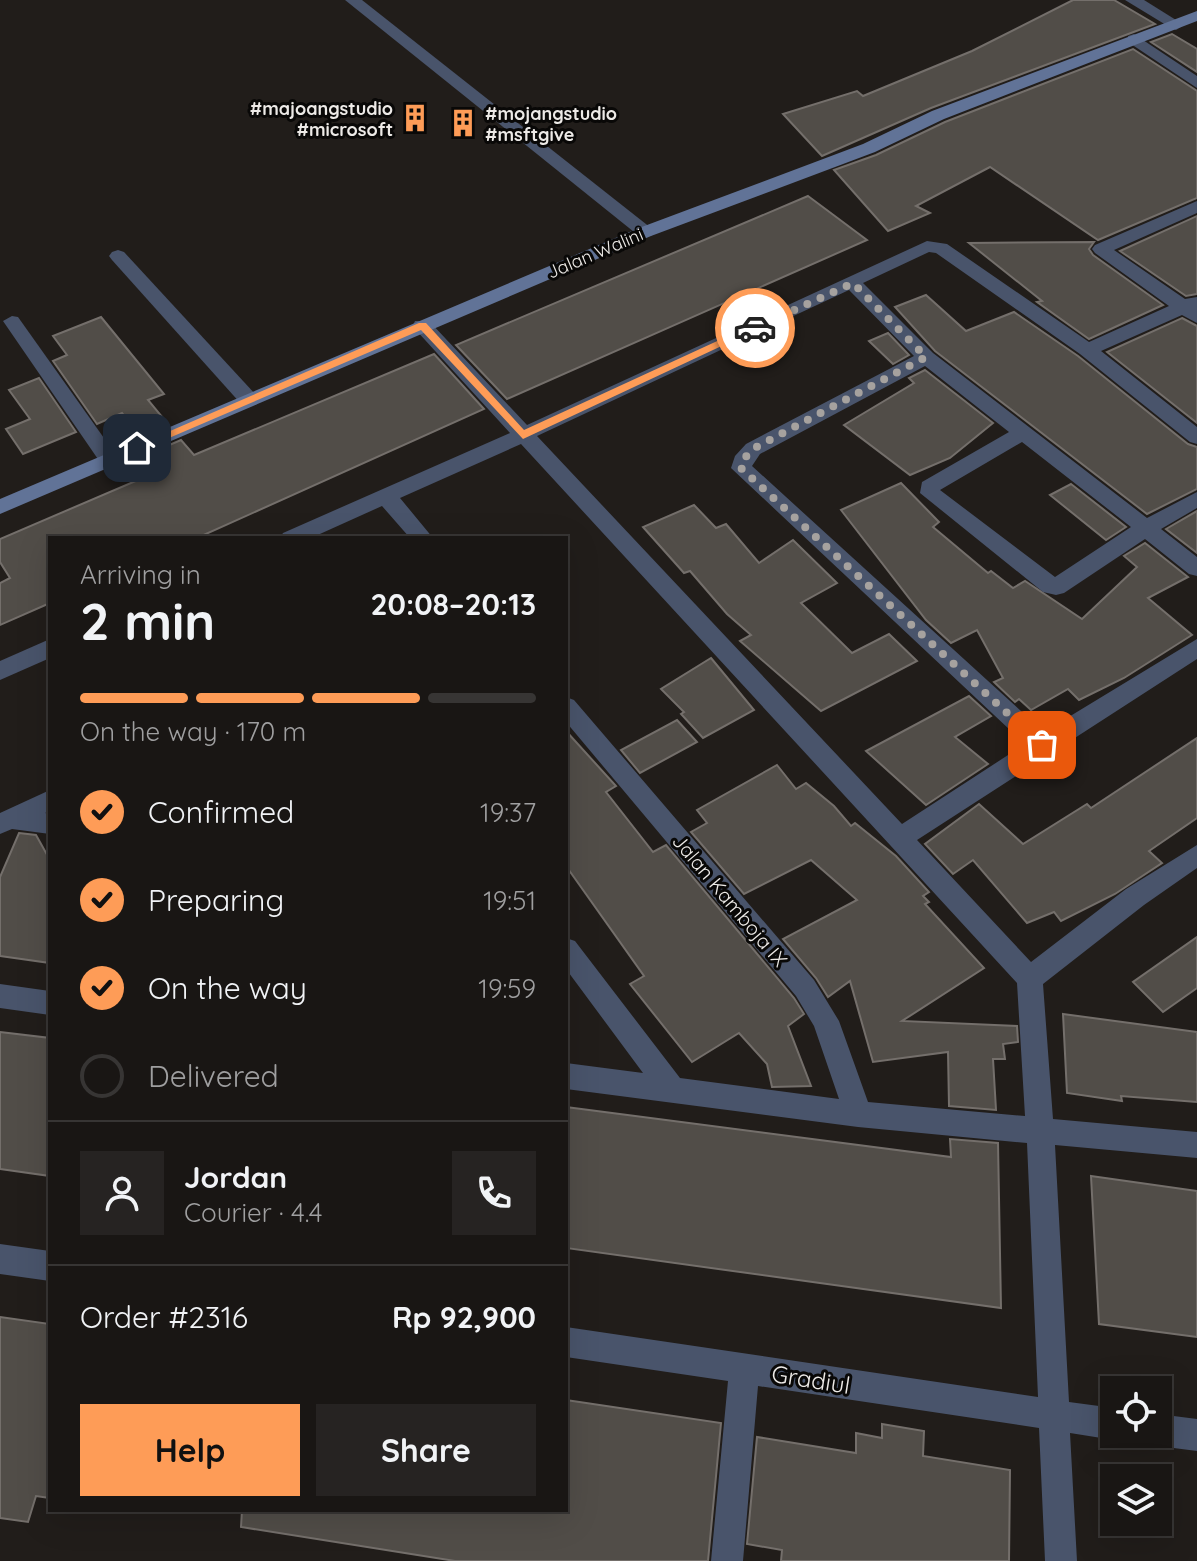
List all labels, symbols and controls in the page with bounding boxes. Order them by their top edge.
place label: #majoangstudio #microsoft [250,97,393,141]
place label: #mojangstudio #msftgive [485,102,617,146]
building icon: #majoangstudio #microsoft [400,103,430,133]
building icon: #mojangstudio #msftgive [448,108,478,138]
street label: Jalan Walini [544,222,646,284]
courier [715,288,795,368]
icon: car [733,306,777,350]
pin [103,414,171,482]
icon: home [115,426,159,470]
text: Arriving in [80,558,201,591]
text: 20:08–20:13 [371,585,536,623]
text: 2 min [80,588,215,653]
pin [1008,711,1076,779]
text: On the way · 170 m [80,715,306,748]
icon: bag [1020,723,1064,767]
icon: check [80,790,124,834]
text: Confirmed [148,793,294,831]
text: 19:37 [480,796,536,829]
street label: Jalan Kamboja IX [667,829,793,971]
icon: check [80,878,124,922]
text: Preparing [148,881,284,919]
text: 19:51 [483,884,536,917]
icon: check [80,966,124,1010]
text: On the way [148,969,307,1007]
text: 19:59 [478,972,536,1005]
text: Delivered [148,1057,279,1095]
button: person [80,1151,164,1235]
button: phone [452,1151,536,1235]
text: Jordan [184,1158,287,1196]
text: Courier · 4.4 [184,1196,322,1229]
text: Order #2316 [80,1298,248,1336]
text: Rp 92,900 [392,1298,536,1336]
street label: Gradiul [770,1358,852,1400]
map controls [1100,1376,1172,1536]
button: locate [1100,1376,1172,1448]
button: Help [80,1404,300,1496]
button: Share [316,1404,536,1496]
button: layers [1100,1464,1172,1536]

